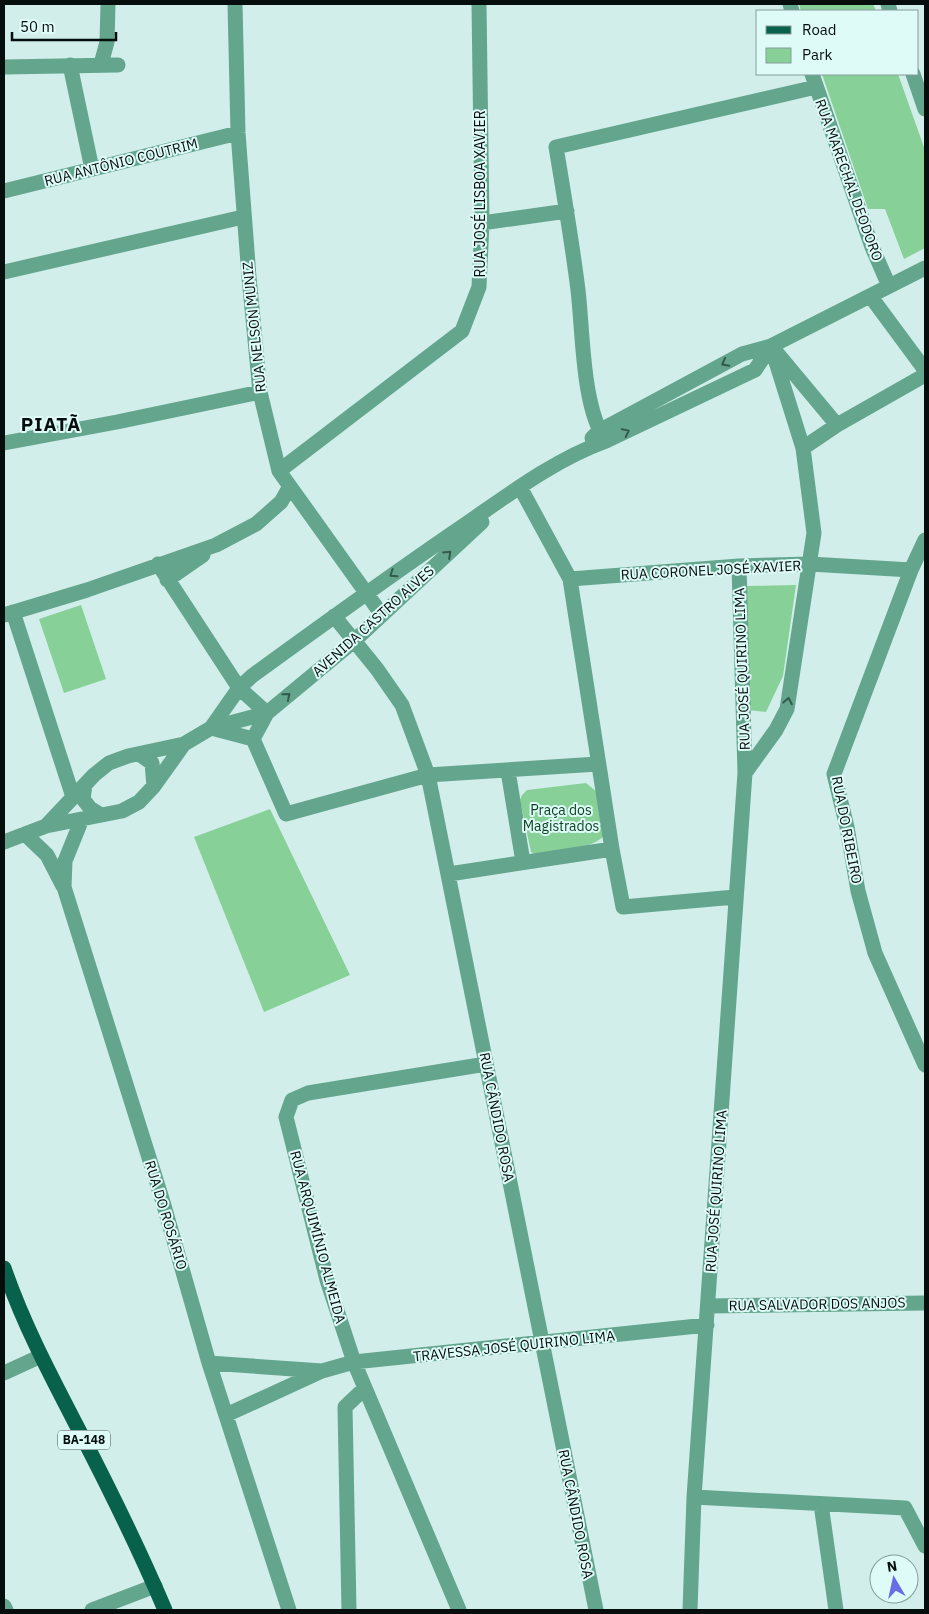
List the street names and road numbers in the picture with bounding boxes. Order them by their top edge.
street label: RUA MARECHAL DEODORO [811,96,887,264]
street label: RUA JOSÉ LISBOA XAVIER [470,110,489,278]
street label: RUA ANTÔNIO COUTRIM [42,133,200,190]
street label: RUA NELSON MUNIZ [238,261,270,393]
street label: RUA CORONEL JOSÉ XAVIER [620,555,802,584]
street label: AVENIDA CASTRO ALVES [308,562,438,680]
street label: RUA JOSÉ QUIRINO LIMA [729,587,754,751]
street label: RUA DO RIBEIRO [828,775,866,885]
street label: RUA CÂNDIDO ROSA [476,1051,518,1183]
street label: RUA JOSÉ QUIRINO LIMA [700,1109,731,1273]
street label: RUA ARQUIMÍNIO ALMEIDA [286,1148,351,1325]
street label: RUA DO ROSÁRIO [141,1158,192,1272]
street label: RUA SALVADOR DOS ANJOS [728,1293,906,1315]
street label: TRAVESSA JOSÉ QUIRINO LIMA [412,1325,616,1366]
road number: BA-148 [58,1430,110,1450]
street label: RUA CÂNDIDO ROSA [555,1448,597,1580]

